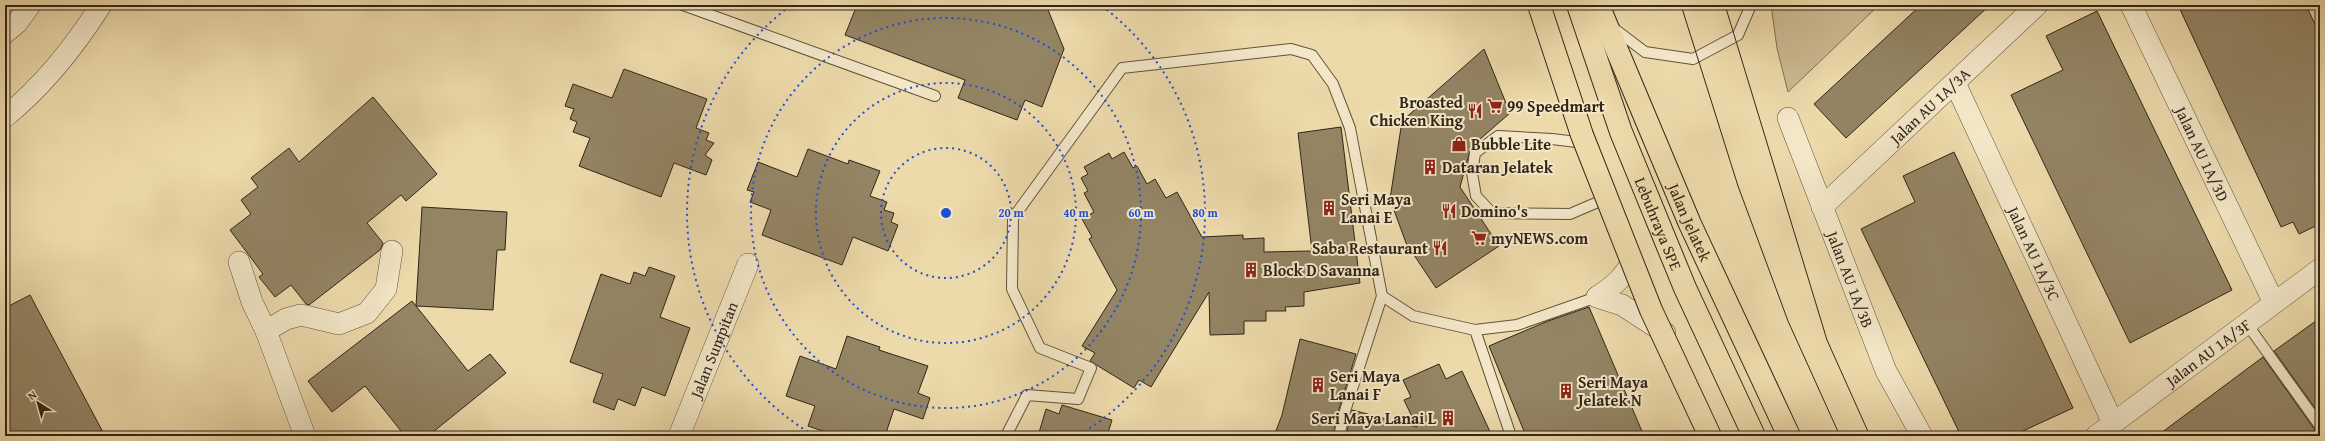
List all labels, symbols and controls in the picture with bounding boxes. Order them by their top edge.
street label: Jalan AU 1A/3A [1883,62,1976,151]
place label: Broasted Chicken King [1370,90,1464,132]
place label: 99 Speedmart [1507,94,1605,118]
supermarket icon: 99 Speedmart [1486,97,1504,115]
street label: Jalan AU 1A/3D [2168,100,2236,206]
restaurant icon: Broasted Chicken King [1466,102,1484,120]
place label: Bubble Lite [1471,132,1551,156]
shop icon: Bubble Lite [1450,135,1468,153]
place label: Dataran Jelatek [1442,155,1554,179]
building icon: Dataran Jelatek [1421,158,1439,176]
street label: Lebuhraya SPE [1629,173,1688,274]
street label: Jalan Jelatek [1661,178,1718,266]
place label: Seri Maya Lanai E [1341,187,1412,229]
building icon: Seri Maya Lanai E [1320,199,1338,217]
place label: Domino's [1461,199,1528,223]
street label: Jalan AU 1A/3C [2001,201,2067,305]
restaurant icon: Domino's [1440,202,1458,220]
text: 20 m [998,204,1024,221]
text: 40 m [1063,204,1089,221]
text: 60 m [1128,204,1154,221]
text: 80 m [1192,204,1218,221]
centre of rings [939,206,953,220]
place label: myNEWS.com [1491,226,1589,250]
street label: Jalan AU 1A/3B [1820,226,1880,331]
supermarket icon: myNEWS.com [1470,229,1488,247]
place label: Saba Restaurant [1312,236,1428,260]
restaurant icon: Saba Restaurant [1431,239,1449,257]
place label: Block D Savanna [1263,258,1380,282]
building icon: Block D Savanna [1242,261,1260,279]
street label: Jalan Sumpitan [683,298,744,403]
street label: Jalan AU 1A/3F [2159,312,2256,393]
place label: Seri Maya Lanai F [1330,364,1401,406]
place label: Seri Maya Jelatek N [1575,370,1649,412]
building icon: Seri Maya Lanai F [1309,376,1327,394]
building icon: Seri Maya Jelatek N [1557,382,1575,400]
north arrow [18,383,58,423]
text: N [24,386,40,404]
place label: Seri Maya Lanai L [1311,406,1437,430]
building icon: Seri Maya Lanai L [1439,409,1457,427]

